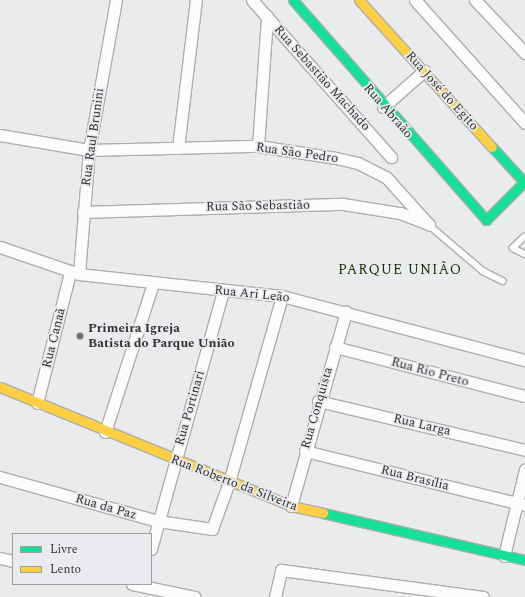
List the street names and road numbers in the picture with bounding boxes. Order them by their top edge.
street label: Rua Sebastião Machado [270,22,374,134]
street label: Rua José do Egito [402,48,482,134]
street label: Rua Abraão [360,80,416,142]
street label: Rua Raul Brunini [78,87,108,187]
street label: Rua São Pedro [255,139,339,167]
street label: Rua São Sebastião [206,197,310,215]
street label: Rua Ari Leão [214,282,290,306]
street label: Rua Canaã [39,306,69,370]
street label: Rua Rio Preto [390,354,470,390]
street label: Rua Conquista [298,365,336,451]
street label: Rua Portinari [172,369,208,447]
street label: Rua Larga [392,411,452,439]
street label: Rua Roberto da Silveira [168,452,300,514]
street label: Rua Brasília [379,462,451,494]
street label: Rua da Paz [74,491,138,523]

